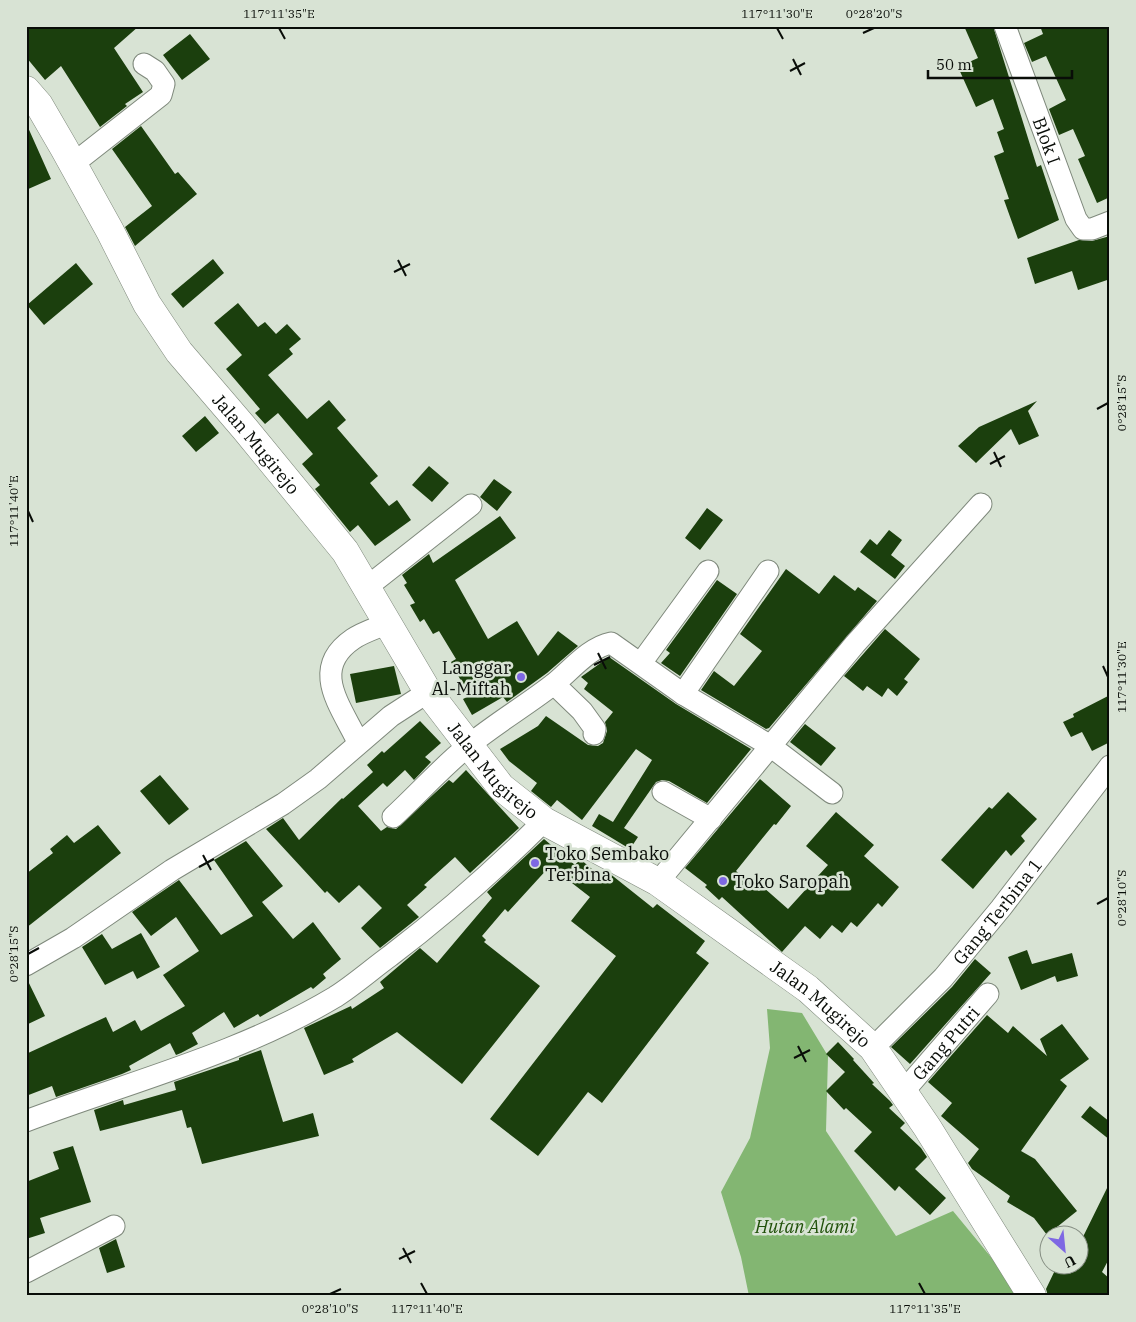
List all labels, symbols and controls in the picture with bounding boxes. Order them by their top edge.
text: 117°11'35"E [243,6,315,21]
text: 117°11'30"E [741,6,813,21]
text: 0°28'20"S [846,6,902,21]
scale bar [928,48,1072,80]
text: 50 m [936,55,972,74]
street label: Blok I [1028,114,1066,167]
text: 0°28'15"S [1114,375,1129,431]
street label: Jalan Mugirejo [208,388,305,499]
text: 117°11'40"E [6,475,21,547]
text: 117°11'30"E [1114,641,1129,713]
place label: Langgar Al-Miftah [431,656,511,700]
marker: Langgar Al-Miftah [515,671,527,683]
street label: Jalan Mugirejo [443,717,543,824]
place label: Toko Sembako Terbina [545,842,669,886]
street label: Gang Terbina 1 [948,853,1047,969]
marker: Toko Sembako Terbina [529,857,541,869]
place label: Toko Saropah [733,870,849,893]
text: 0°28'10"S [1114,870,1129,926]
marker: Toko Saropah [717,875,729,887]
text: 0°28'15"S [6,926,21,982]
street label: Jalan Mugirejo [766,955,876,1052]
street label: Gang Putri [907,1001,984,1085]
park label: Hutan Alami [754,1215,856,1238]
north arrow [1038,1224,1088,1274]
text: U [1061,1251,1079,1272]
text: 0°28'10"S [302,1301,358,1316]
text: 117°11'40"E [391,1301,463,1316]
text: 117°11'35"E [889,1301,961,1316]

